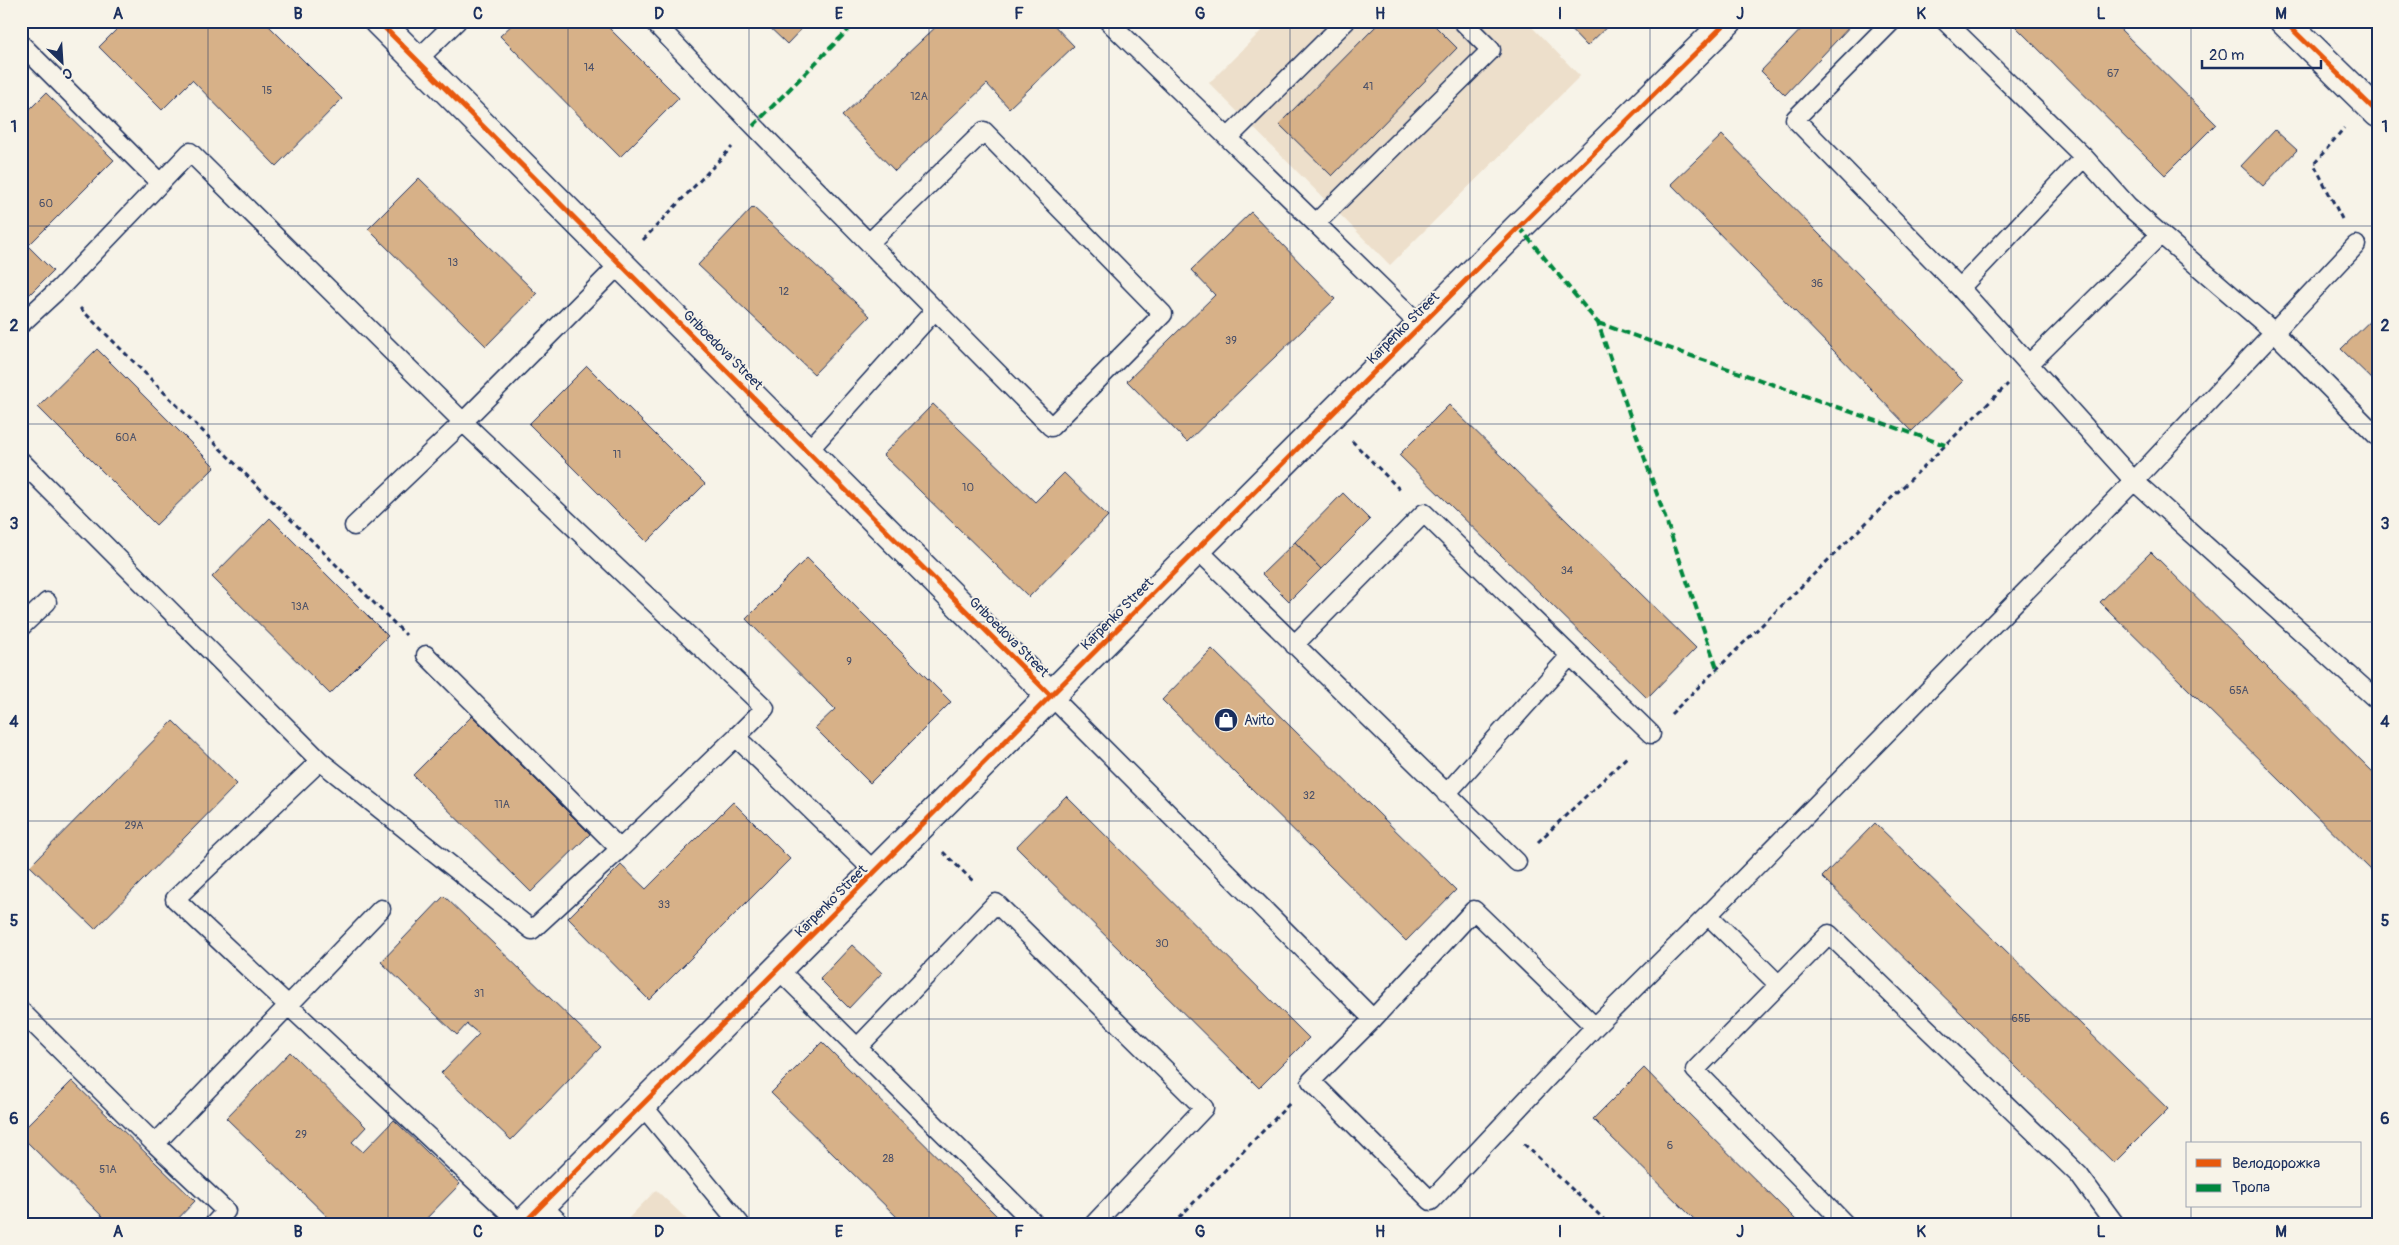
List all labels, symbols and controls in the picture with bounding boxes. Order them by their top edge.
text: A [113,4,124,24]
text: B [293,4,303,24]
text: C [473,4,483,24]
text: D [654,4,664,24]
text: E [835,4,844,24]
text: F [1014,4,1024,24]
text: G [1195,4,1206,24]
text: H [1375,4,1385,24]
text: I [1558,4,1562,24]
text: J [1736,4,1744,24]
text: K [1916,4,1926,24]
text: L [2096,4,2106,24]
text: M [2275,4,2287,24]
north arrow [38,38,88,88]
scale bar [2202,38,2320,70]
text: 20 m [2209,46,2244,65]
house number: 14 [584,61,595,74]
text: С [59,64,75,83]
house number: 67 [2107,67,2119,80]
house number: 41 [1363,80,1373,93]
house number: 15 [262,84,272,97]
house number: 12А [910,90,928,103]
text: 1 [11,117,17,137]
text: 1 [2382,117,2388,137]
house number: 60 [39,197,53,210]
house number: 13 [448,256,458,269]
house number: 36 [1811,277,1823,290]
house number: 12 [779,285,789,298]
street label: Karpenko Street [1363,288,1443,368]
street label: Griboedova Street [680,307,767,394]
text: 2 [10,316,19,336]
text: 2 [2381,316,2390,336]
house number: 39 [1225,334,1237,347]
house number: 60А [115,431,137,444]
house number: 11 [613,448,621,461]
house number: 10 [962,481,974,494]
text: 3 [10,514,19,534]
text: 3 [2381,514,2390,534]
house number: 34 [1561,564,1574,577]
street label: Karpenko Street [1077,574,1157,654]
street label: Griboedova Street [966,594,1053,681]
house number: 13А [291,600,309,613]
house number: 9 [846,655,852,668]
house number: 65А [2229,684,2249,697]
shop icon: Avito [1213,707,1239,733]
text: 4 [9,712,19,732]
place label: Avito [1244,712,1275,729]
text: 4 [2380,712,2390,732]
house number: 32 [1303,789,1315,802]
house number: 11А [494,798,510,811]
house number: 29А [125,819,143,832]
street label: Karpenko Street [791,861,871,941]
house number: 33 [658,898,670,911]
text: 5 [10,911,19,931]
text: 5 [2381,911,2390,931]
house number: 30 [1155,937,1169,950]
house number: 31 [474,987,484,1000]
house number: 65Б [2012,1012,2030,1025]
text: 6 [9,1109,19,1129]
text: 6 [2380,1109,2390,1129]
house number: 29 [295,1128,307,1141]
house number: 6 [1667,1139,1673,1152]
legend [2186,1142,2362,1208]
house number: 28 [882,1152,894,1165]
text: Велодорожка [2232,1154,2320,1173]
house number: 51А [99,1163,117,1176]
text: Тропа [2232,1178,2270,1197]
text: A [113,1222,124,1242]
text: B [293,1222,303,1242]
text: C [473,1222,483,1242]
text: D [654,1222,664,1242]
text: E [835,1222,844,1242]
text: F [1014,1222,1024,1242]
text: G [1195,1222,1206,1242]
text: H [1375,1222,1385,1242]
text: I [1558,1222,1562,1242]
text: J [1736,1222,1744,1242]
text: K [1916,1222,1926,1242]
text: L [2096,1222,2106,1242]
text: M [2275,1222,2287,1242]

